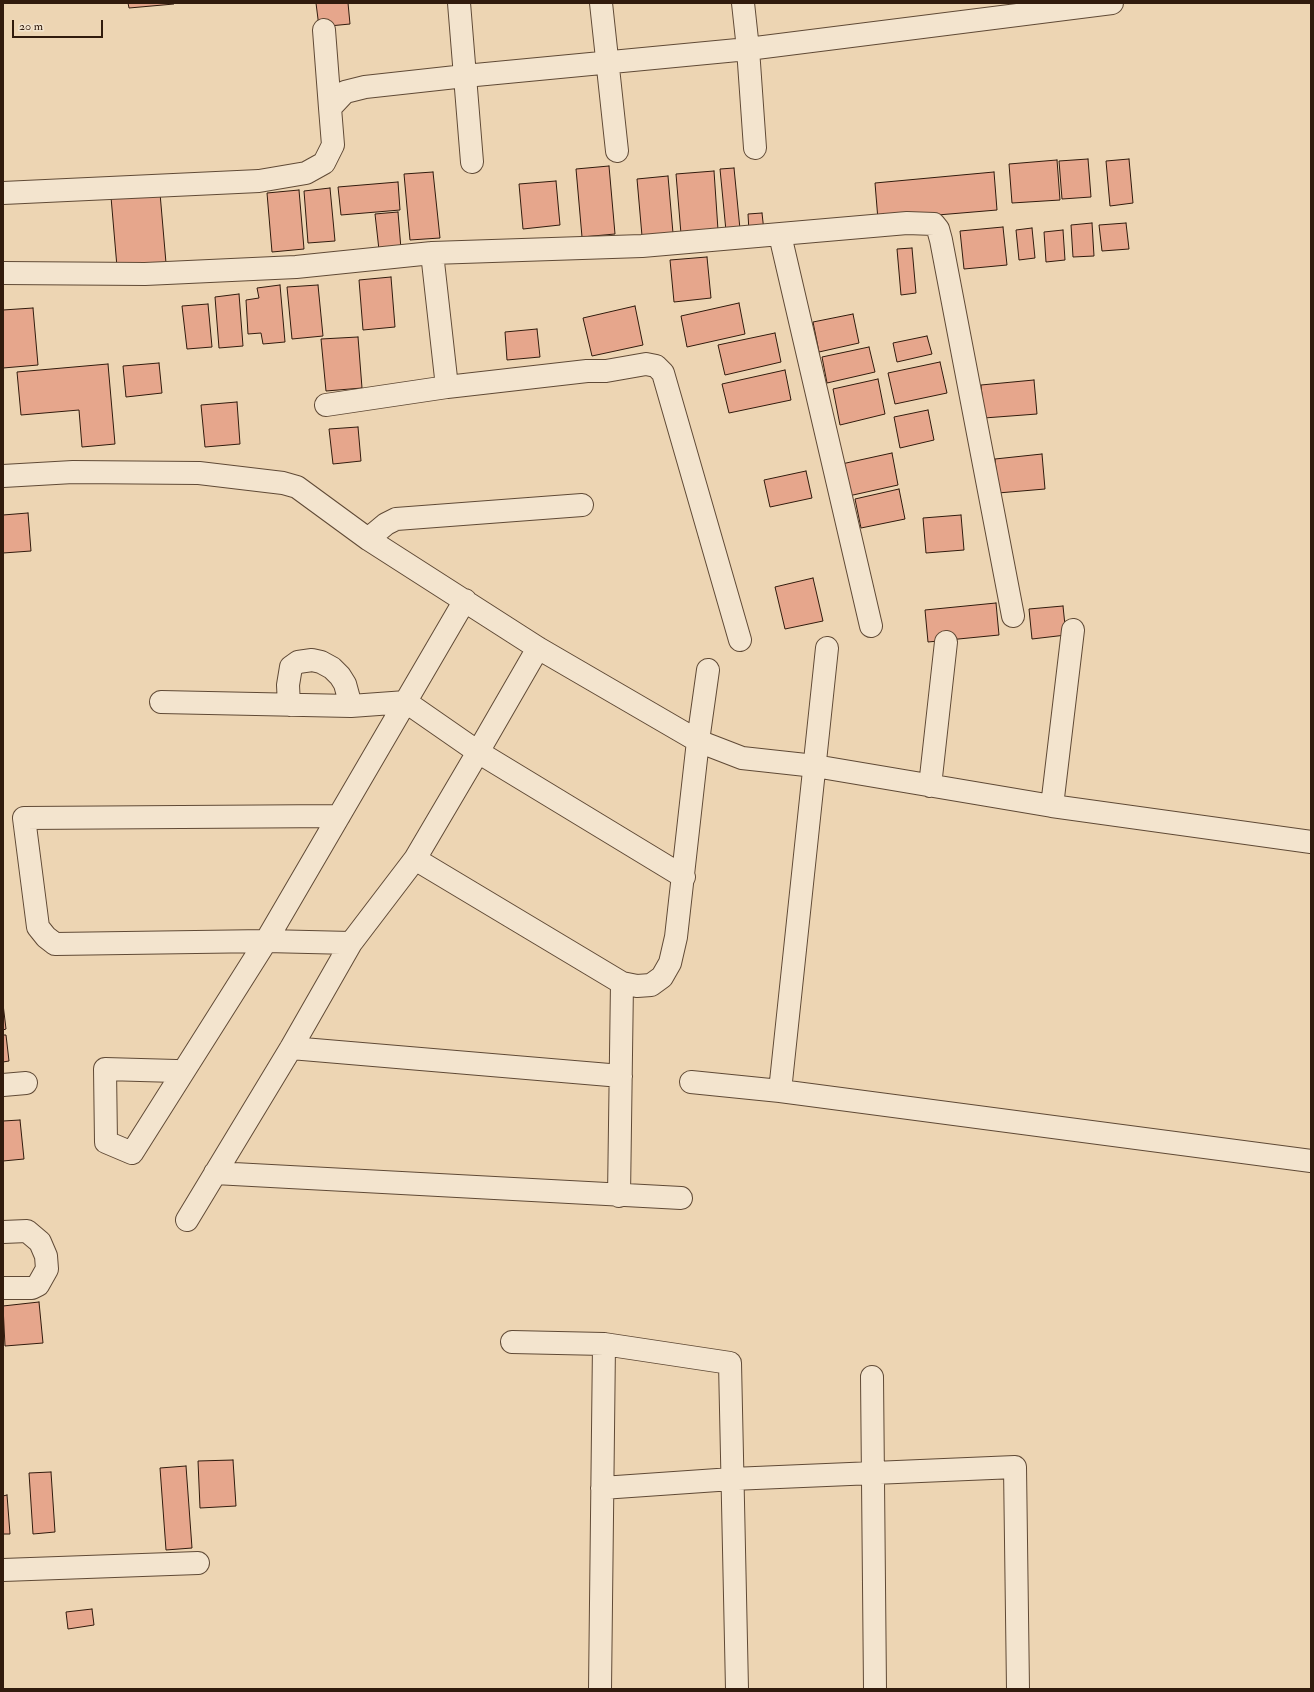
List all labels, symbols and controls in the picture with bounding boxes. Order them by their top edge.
scale bar [14,12,105,38]
text: 20 m [19,19,43,34]

